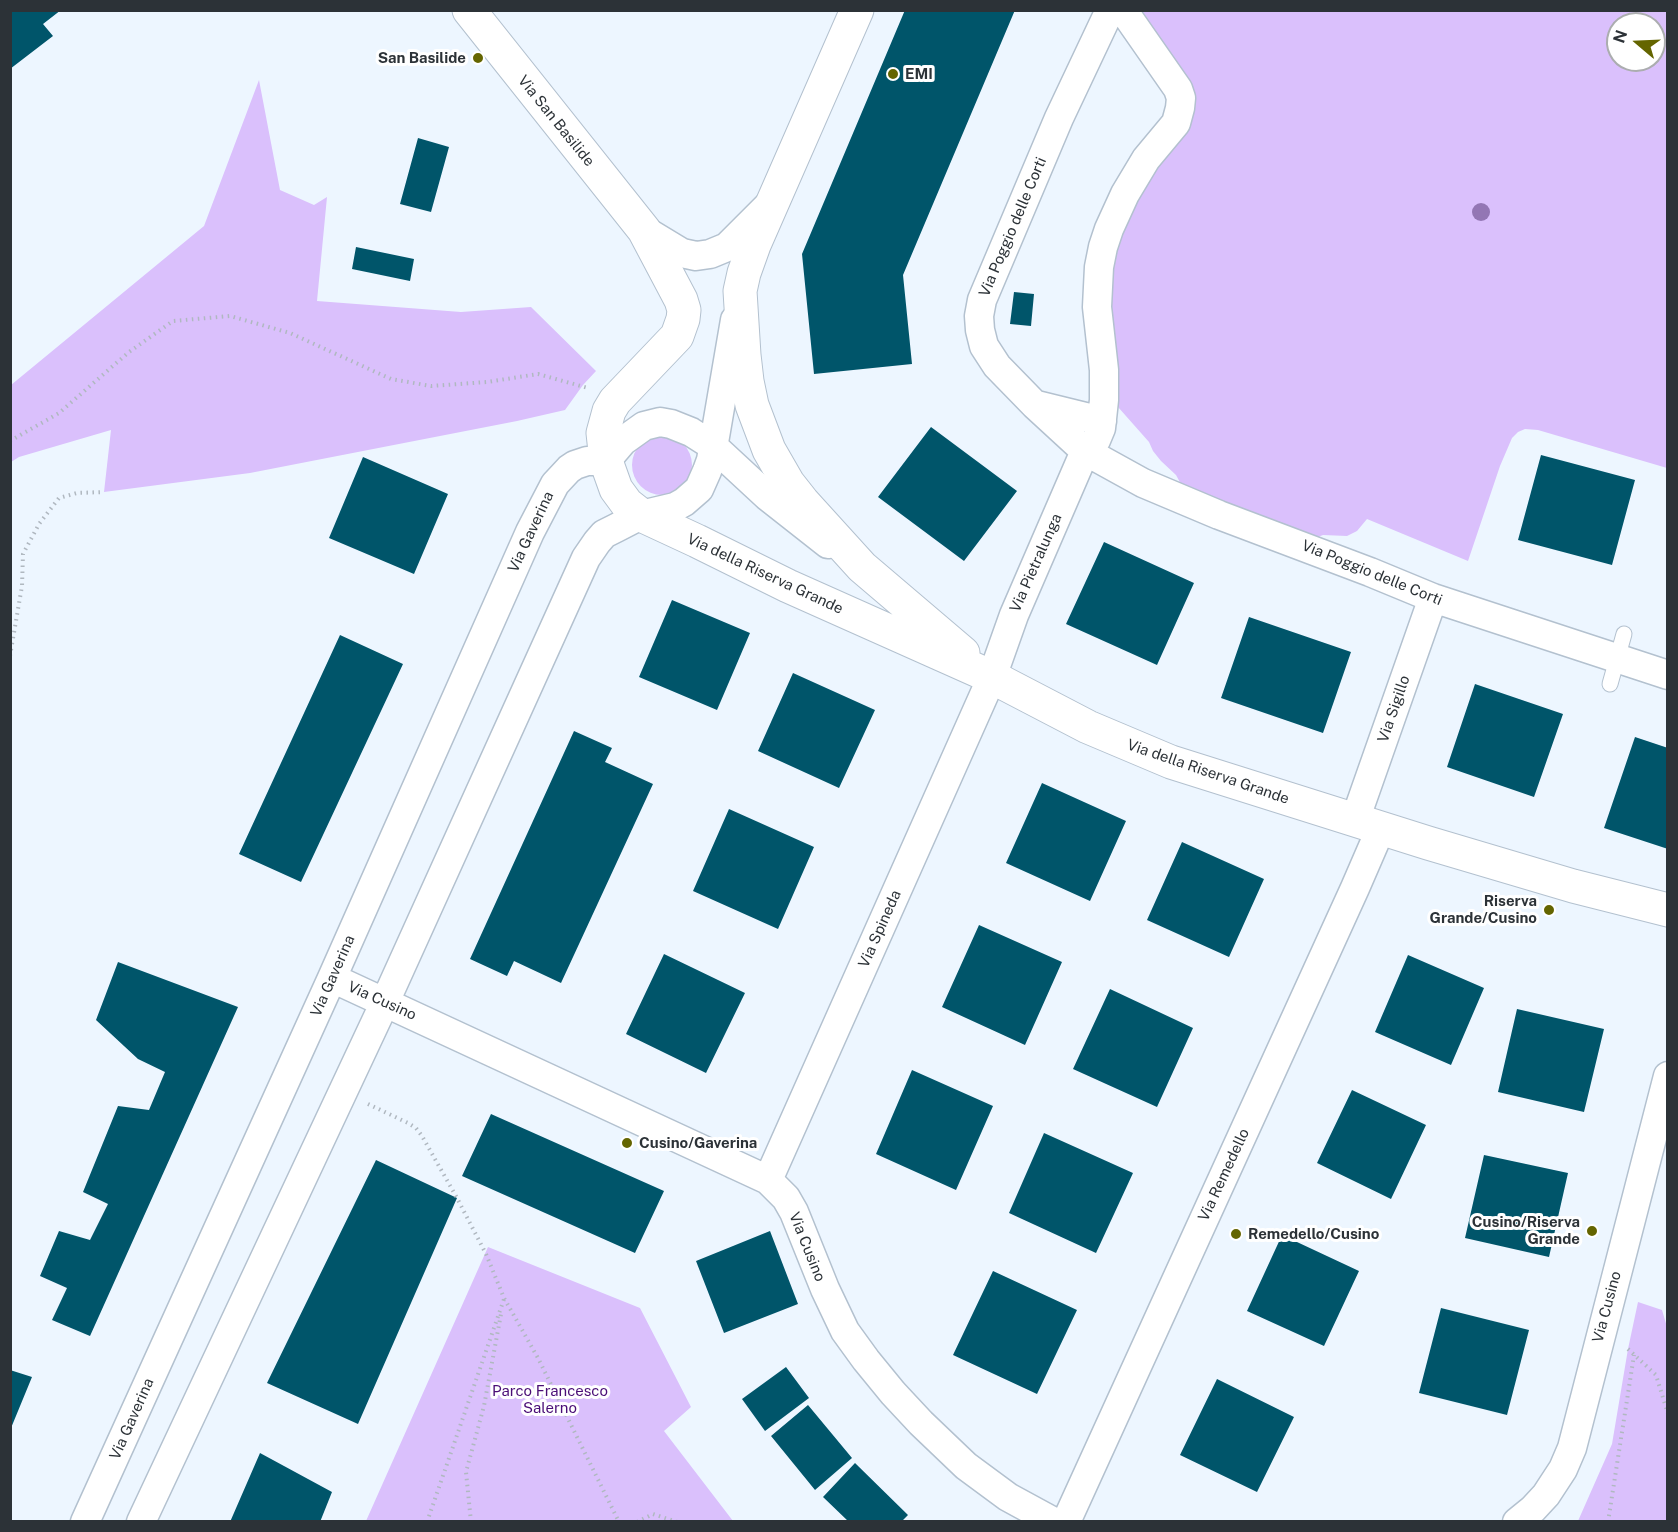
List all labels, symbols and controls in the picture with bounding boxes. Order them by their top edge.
north arrow [1606,12,1666,72]
text: N [1609,28,1631,46]
place label: San Basilide [378,49,466,67]
marker: San Basilide [471,51,485,65]
place label: EMI [905,65,933,83]
marker: EMI [886,67,900,81]
street label: Via San Basilide [514,72,598,170]
street label: Via Poggio delle Corti [975,154,1051,300]
street label: Via Gaverina [504,489,558,575]
street label: Via Pietralunga [1006,511,1066,615]
street label: Via della Riserva Grande [684,530,846,618]
street label: Via Poggio delle Corti [1299,537,1445,609]
street label: Via Sigillo [1374,673,1414,745]
street label: Via della Riserva Grande [1125,736,1291,808]
street label: Via Spineda [855,887,905,971]
place label: Riserva Grande/Cusino [1430,892,1537,927]
marker: Riserva Grande/Cusino [1542,903,1556,917]
street label: Via Gaverina [307,932,359,1020]
street label: Via Cusino [345,978,419,1024]
street label: Via Remedello [1195,1126,1253,1224]
place label: Cusino/Gaverina [639,1134,757,1152]
marker: Cusino/Gaverina [620,1136,634,1150]
street label: Via Cusino [785,1210,829,1284]
place label: Cusino/Riserva Grande [1472,1213,1580,1248]
marker: Cusino/Riserva Grande [1585,1224,1599,1238]
place label: Remedello/Cusino [1248,1225,1379,1243]
marker: Remedello/Cusino [1229,1227,1243,1241]
street label: Via Cusino [1589,1269,1625,1345]
street label: Via Gaverina [106,1375,158,1463]
park label: Parco Francesco Salerno [492,1382,608,1417]

